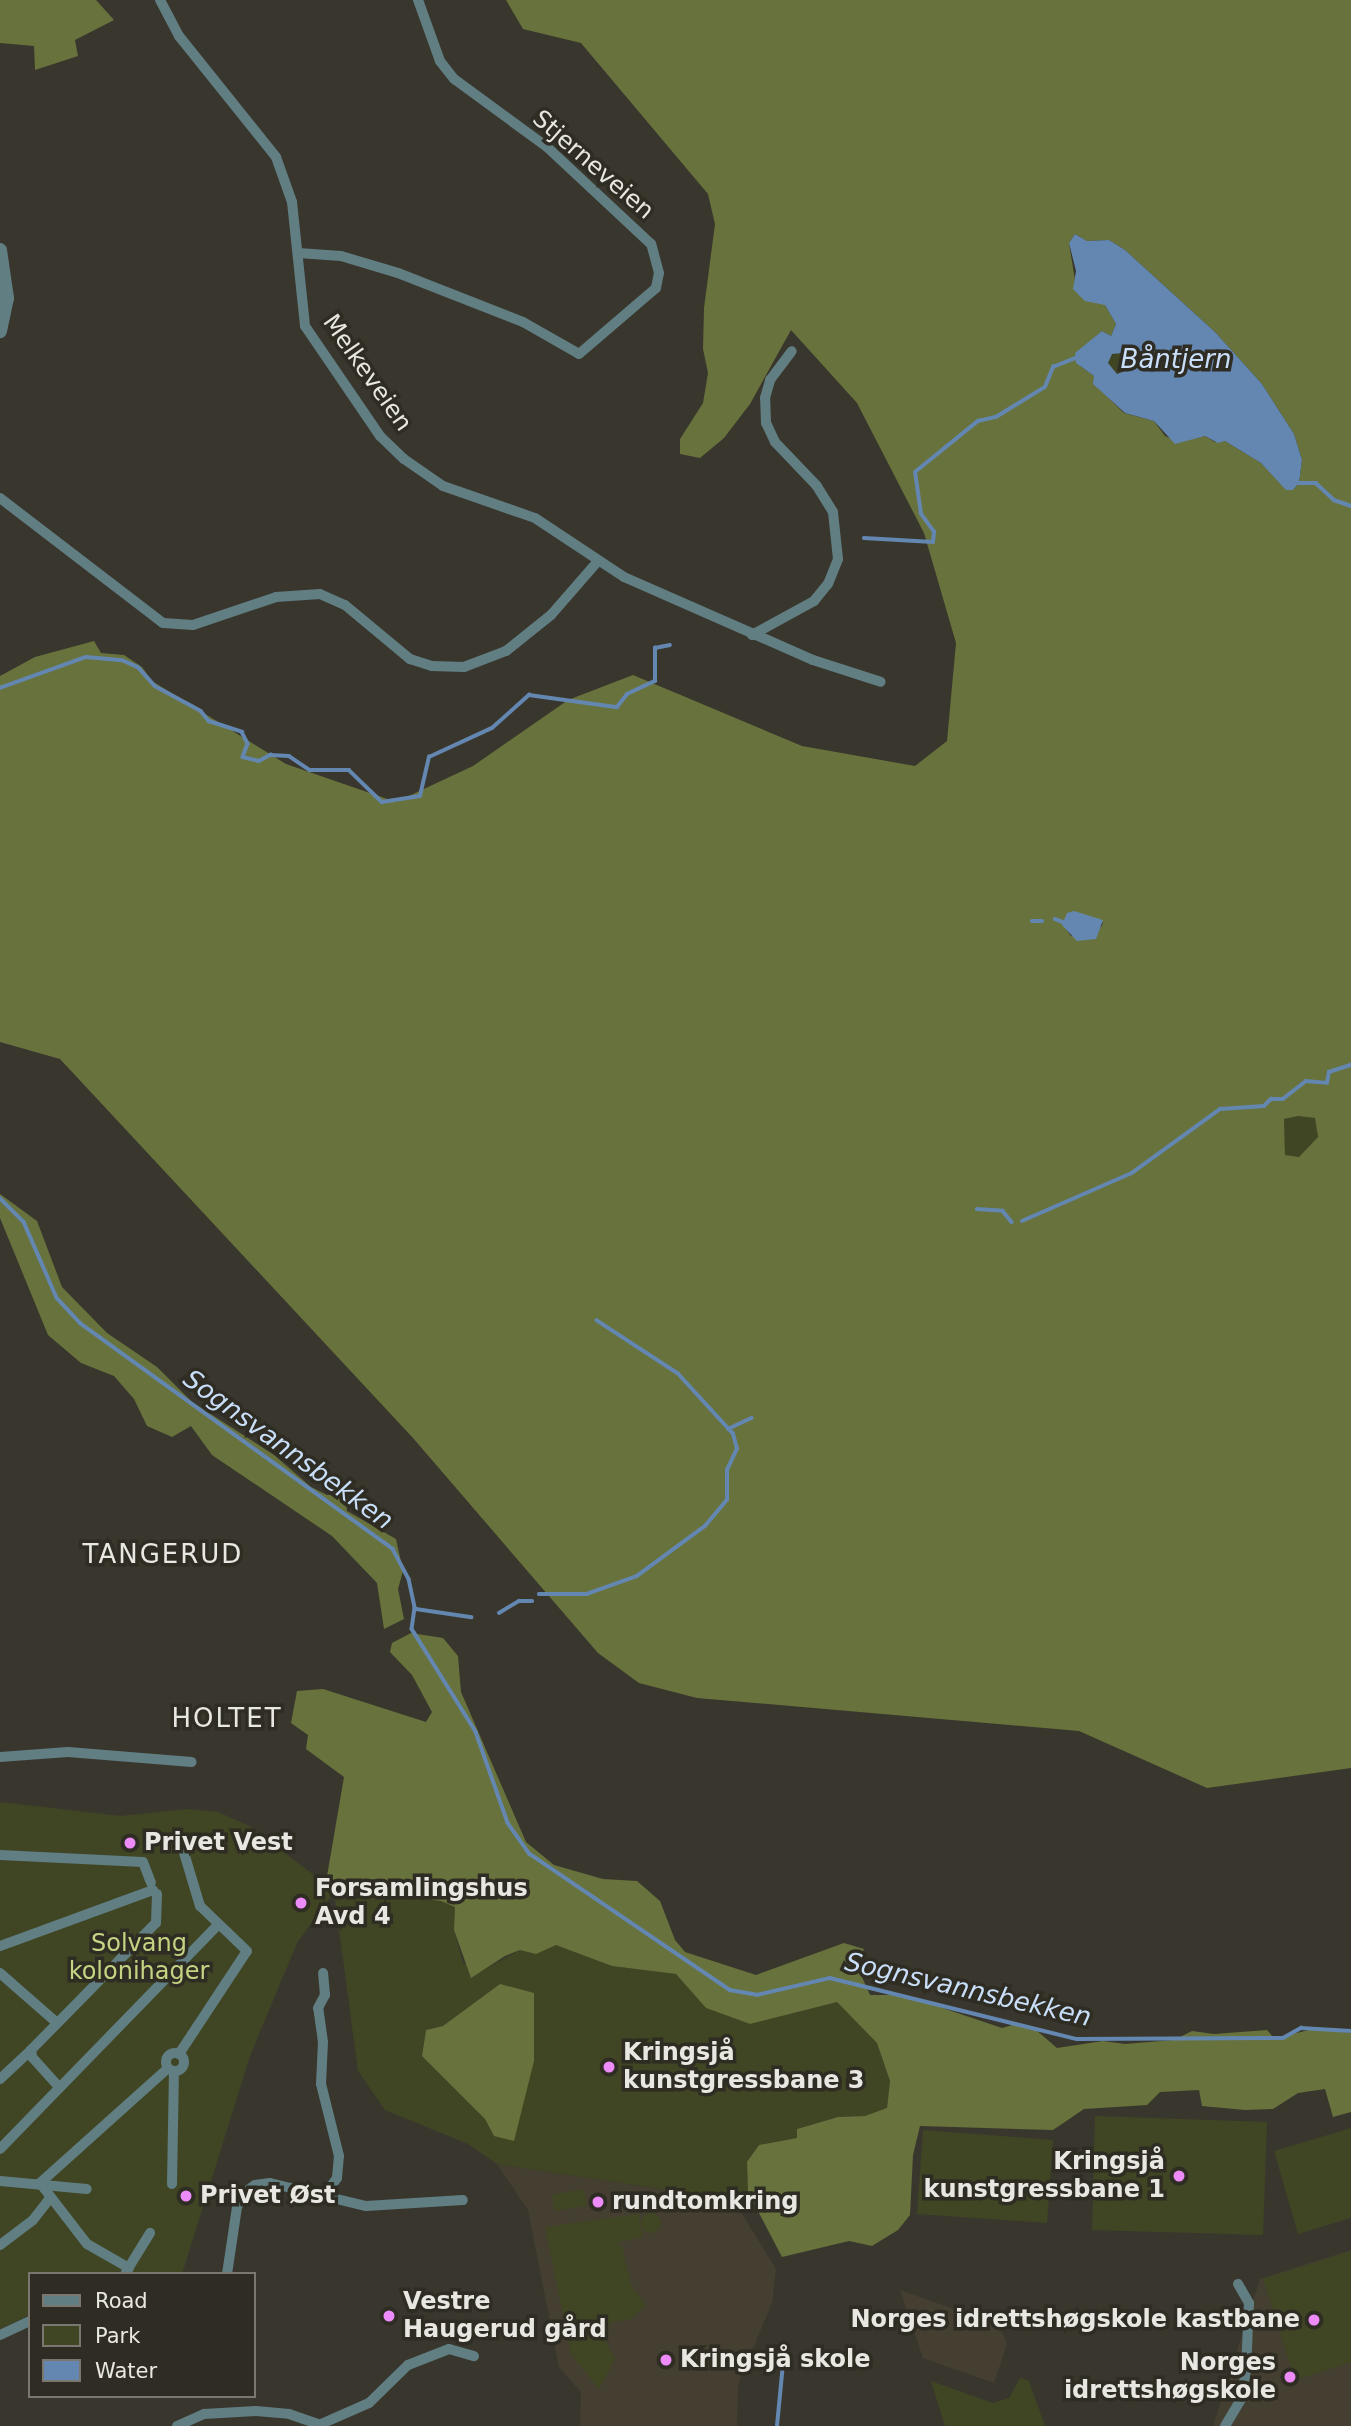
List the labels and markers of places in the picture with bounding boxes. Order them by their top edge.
place label: Privet Vest [144,1829,293,1857]
marker: Privet Vest [122,1835,138,1851]
place label: Forsamlingshus Avd 4 [315,1875,528,1931]
marker: Forsamlingshus Avd 4 [293,1895,309,1911]
place label: Kringsjå kunstgressbane 3 [623,2039,865,2095]
marker: Kringsjå kunstgressbane 3 [601,2059,617,2075]
place label: Kringsjå kunstgressbane 1 [923,2148,1165,2204]
marker: Kringsjå kunstgressbane 1 [1171,2168,1187,2184]
place label: Privet Øst [200,2182,336,2210]
marker: Privet Øst [178,2188,194,2204]
place label: rundtomkring [612,2188,798,2216]
marker: rundtomkring [590,2194,606,2210]
place label: Vestre Haugerud gård [403,2288,607,2344]
place label: Norges idrettshøgskole kastbane [850,2306,1300,2334]
marker: Vestre Haugerud gård [381,2308,397,2324]
marker: Norges idrettshøgskole kastbane [1306,2312,1322,2328]
place label: Kringsjå skole [680,2346,871,2374]
place label: Norges idrettshøgskole [1064,2349,1276,2405]
marker: Kringsjå skole [658,2352,674,2368]
marker: Norges idrettshøgskole [1282,2369,1298,2385]

